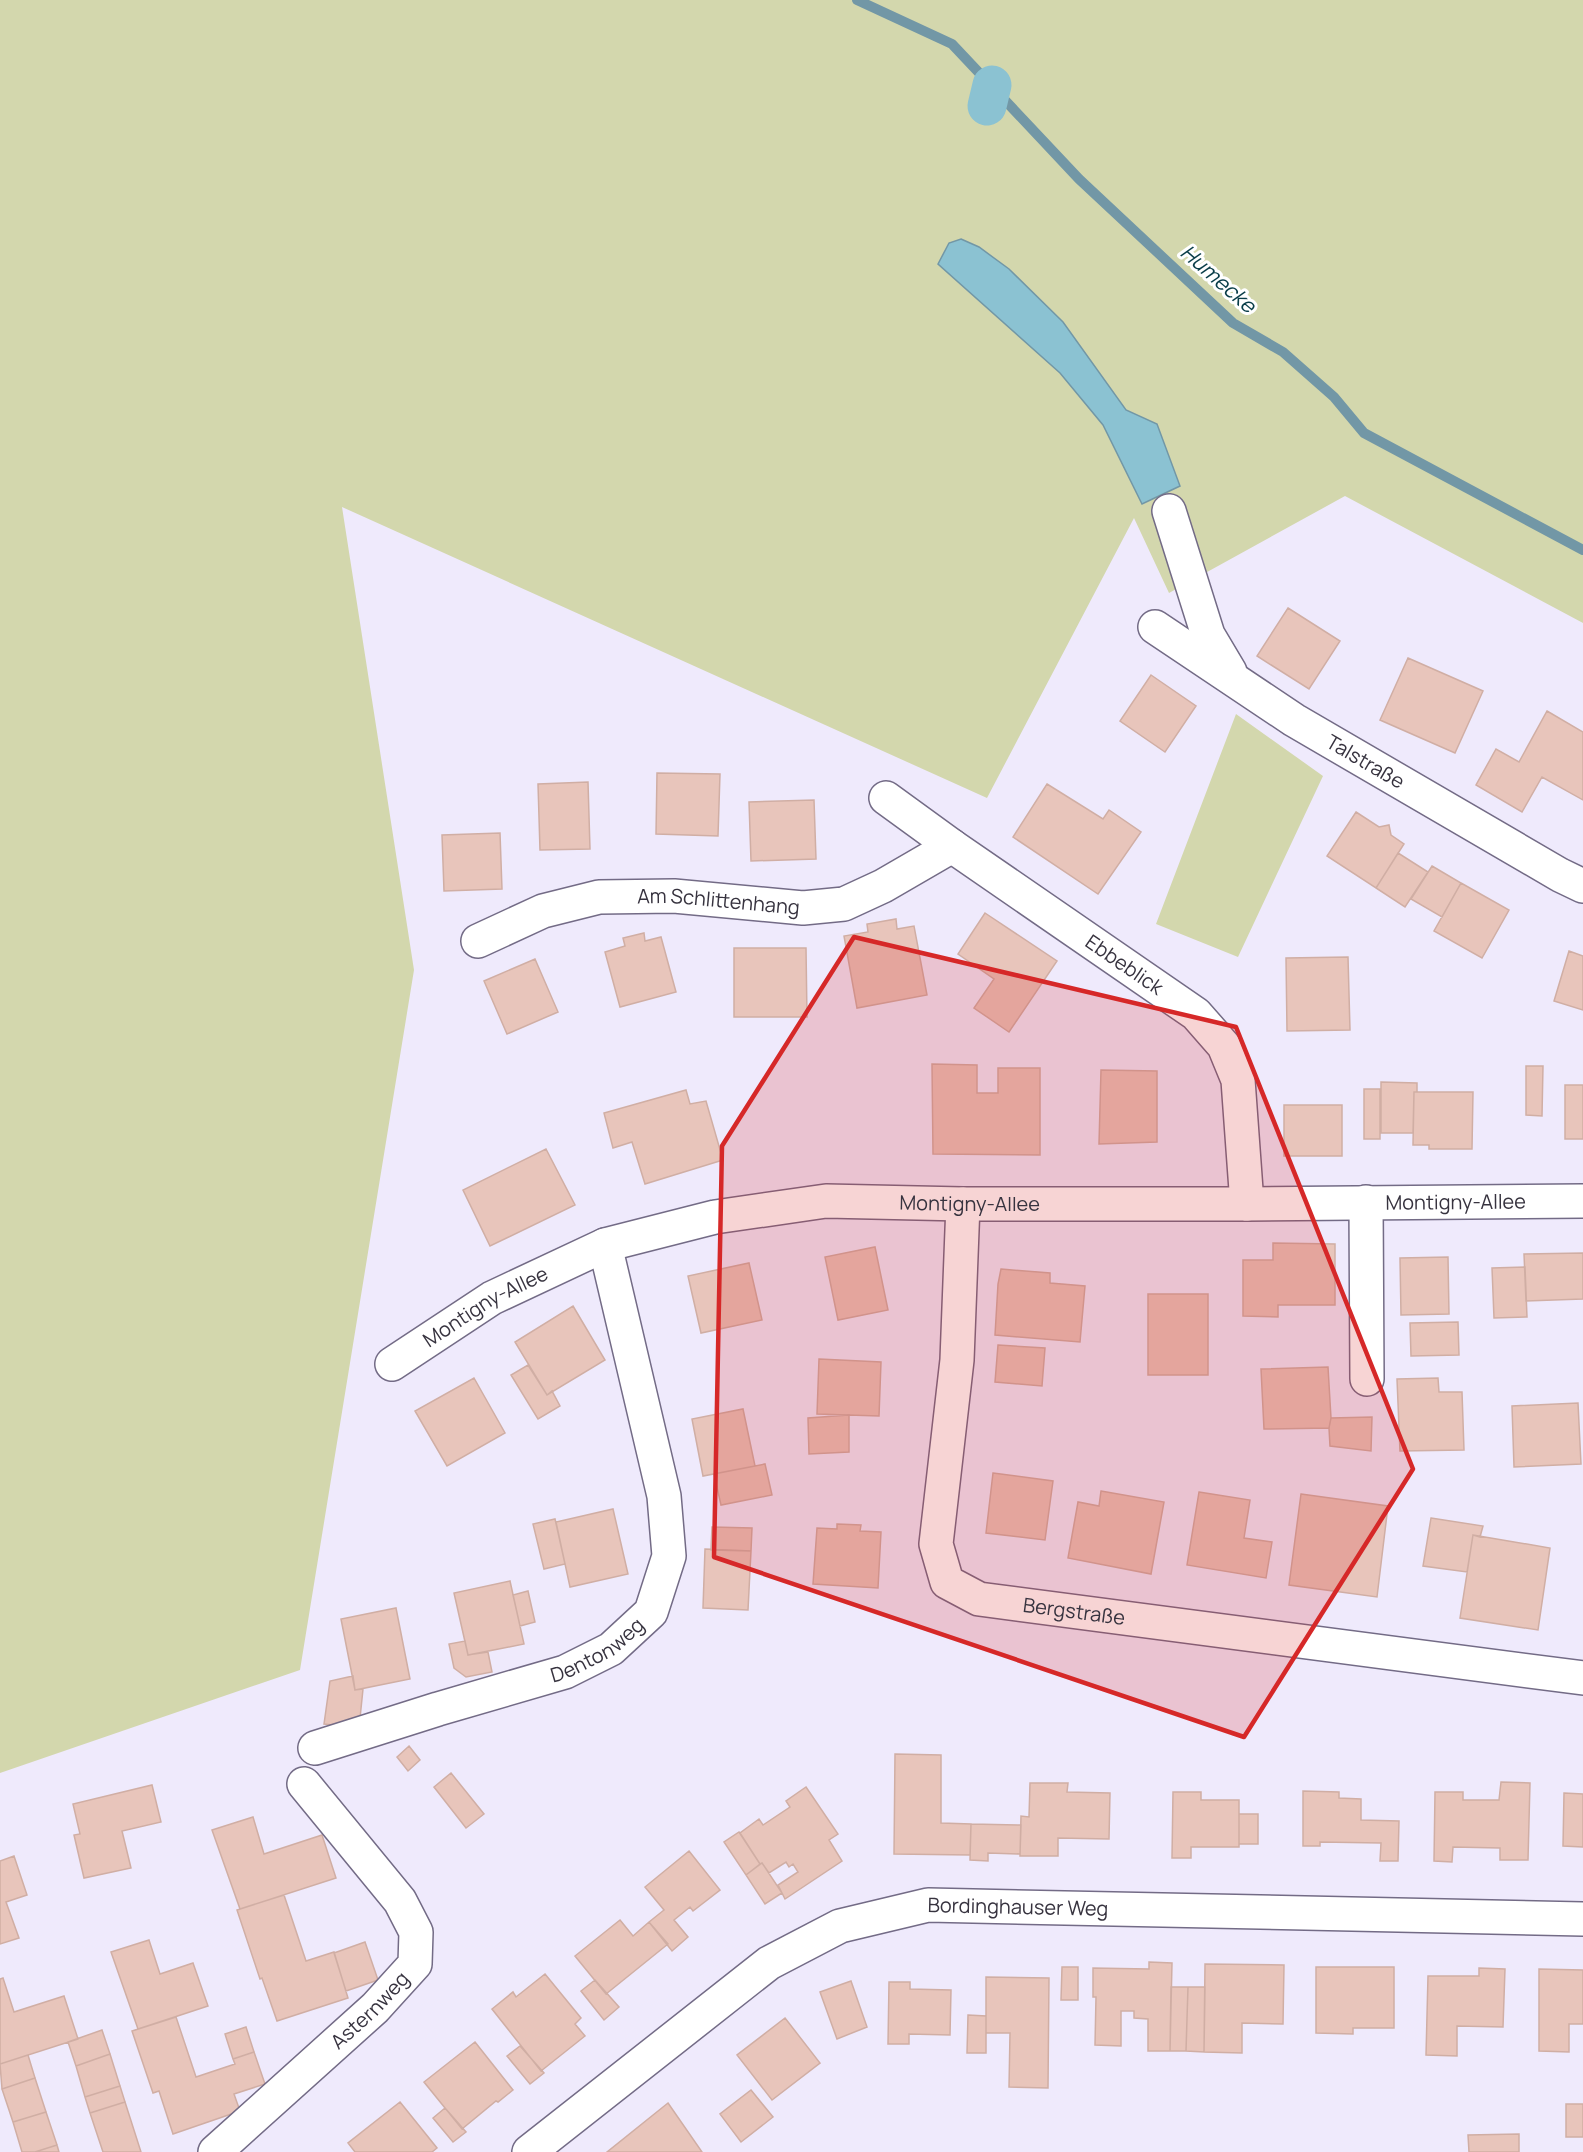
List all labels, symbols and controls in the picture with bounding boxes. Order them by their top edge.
water label: Humecke [1175,238,1263,320]
street label: Talstraße [1322,728,1410,795]
street label: Am Schlittenhang [637,882,801,921]
street label: Ebbeblick [1080,928,1170,1001]
street label: Montigny-Allee [1385,1188,1526,1216]
street label: Montigny-Allee [899,1189,1040,1217]
street label: Montigny-Allee [417,1260,552,1353]
street label: Bergstraße [1021,1591,1127,1631]
street label: Dentonweg [547,1611,650,1689]
street label: Bordinghauser Weg [927,1891,1109,1922]
street label: Asternweg [325,1965,415,2055]

